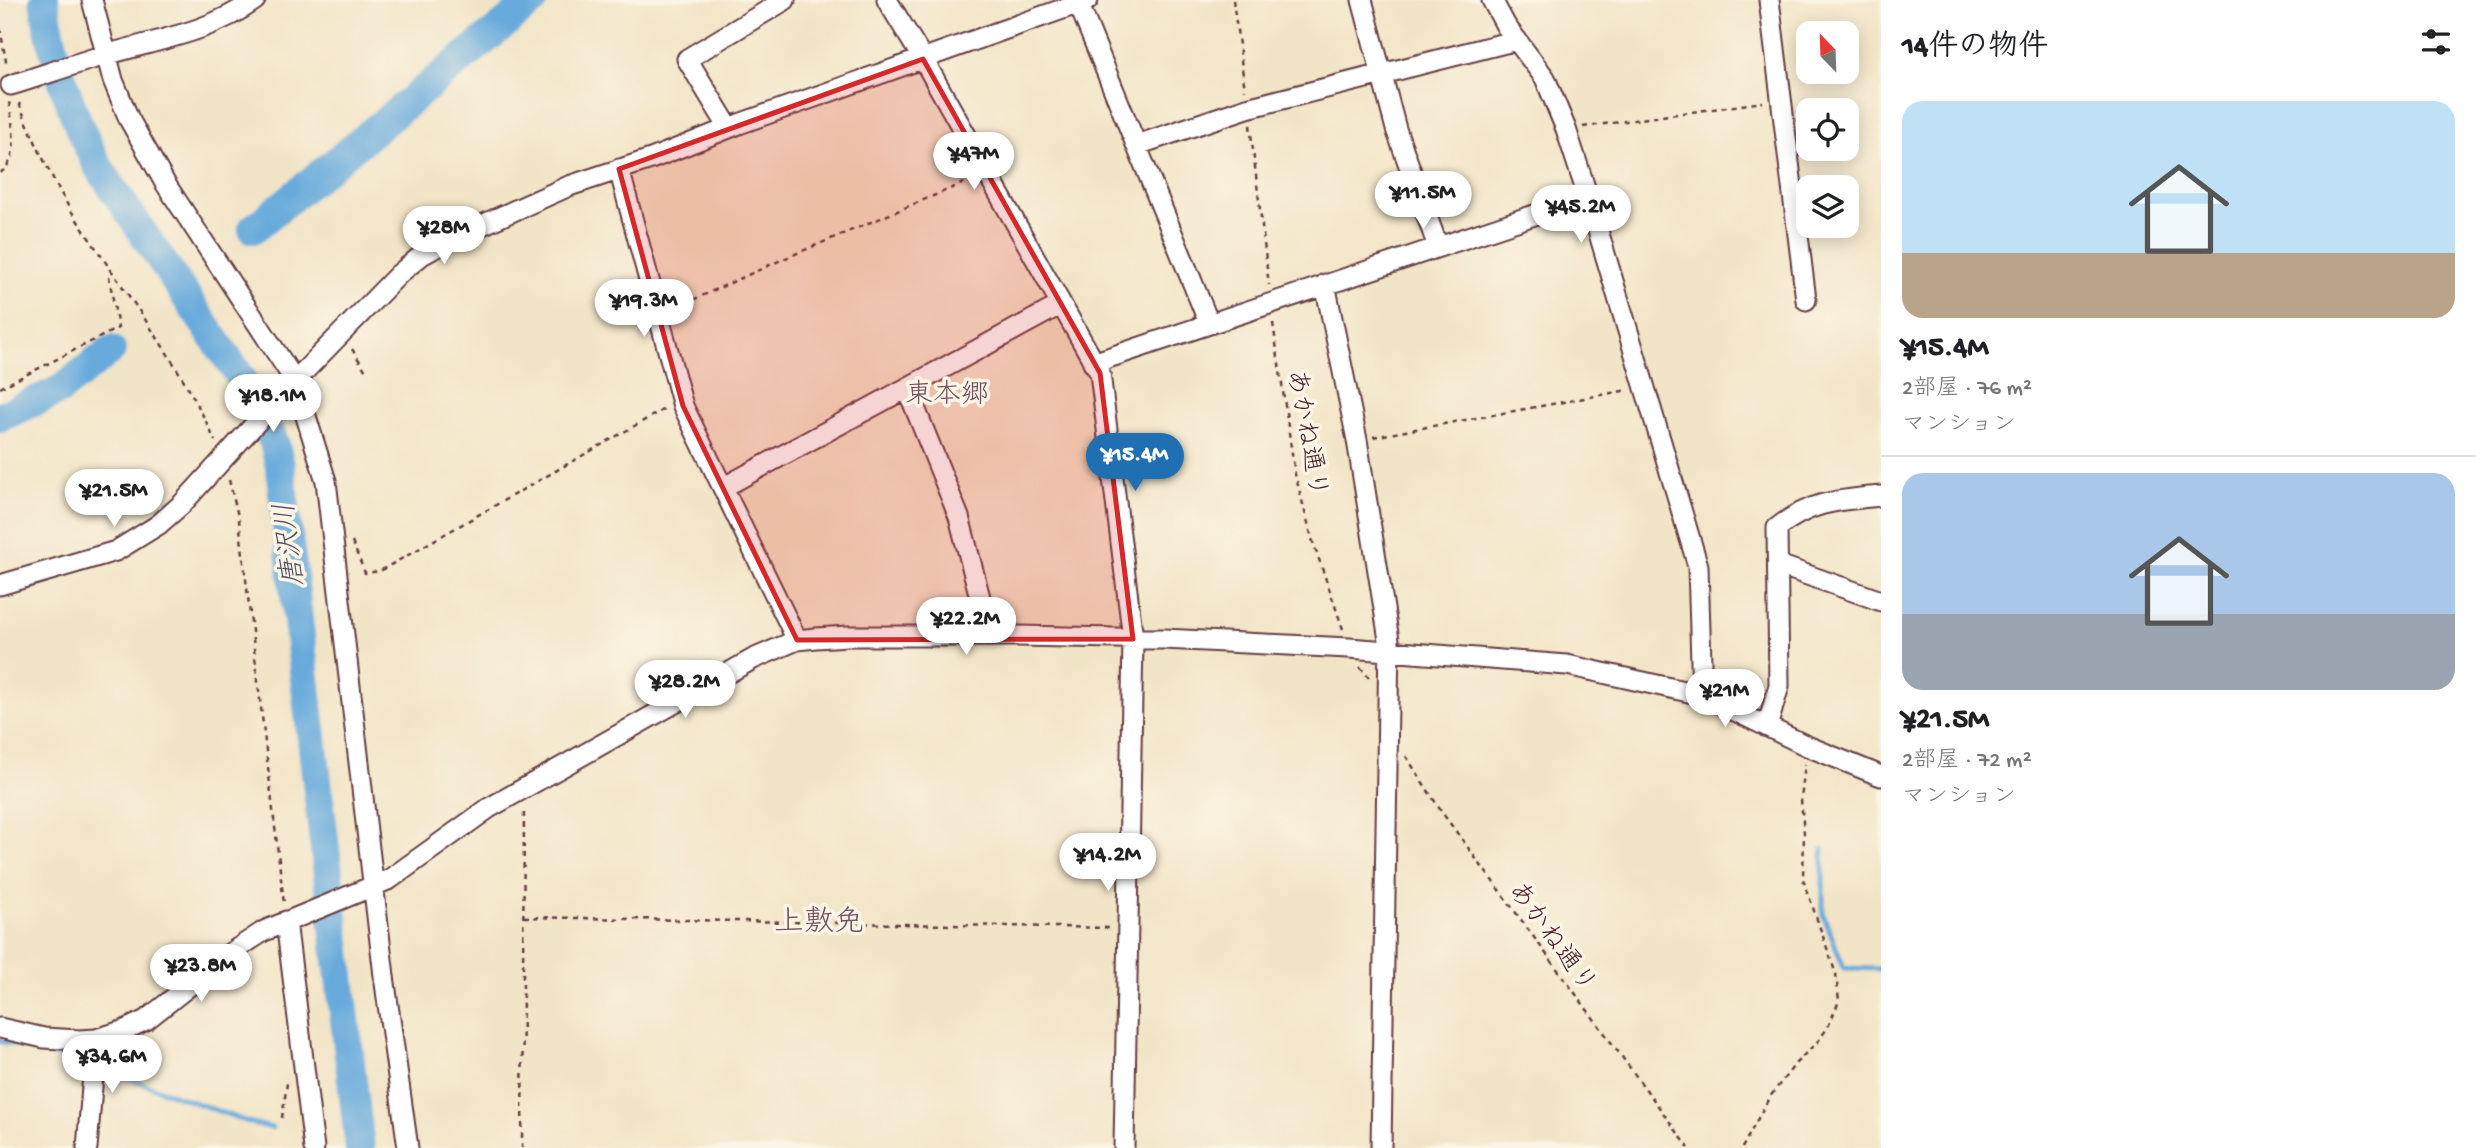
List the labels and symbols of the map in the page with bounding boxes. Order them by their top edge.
north arrow [1796,21,1858,84]
pin: ¥47M [933,132,1015,192]
pin: ¥11.5M [1366,172,1480,231]
pin: ¥45.2M [1524,186,1638,245]
pin: ¥28M [403,206,485,266]
pin: ¥19.3M [587,280,701,339]
street label: あかね通り [1278,367,1332,500]
pin: ¥18.1M [216,374,330,434]
district label: 東本郷 [905,379,989,413]
pin: ¥15.4M [1078,434,1192,493]
pin: ¥21.5M [57,470,171,529]
water label: 唐沢川 [269,501,313,588]
pin: ¥22.2M [909,598,1023,657]
pin: ¥28.2M [628,660,742,720]
pin: ¥21M [1684,670,1766,729]
pin: ¥14.2M [1051,834,1165,893]
street label: あかね通り [1500,876,1602,1000]
district label: 上敷免 [774,905,864,942]
pin: ¥23.8M [144,944,258,1004]
pin: ¥34.6M [55,1036,169,1095]

